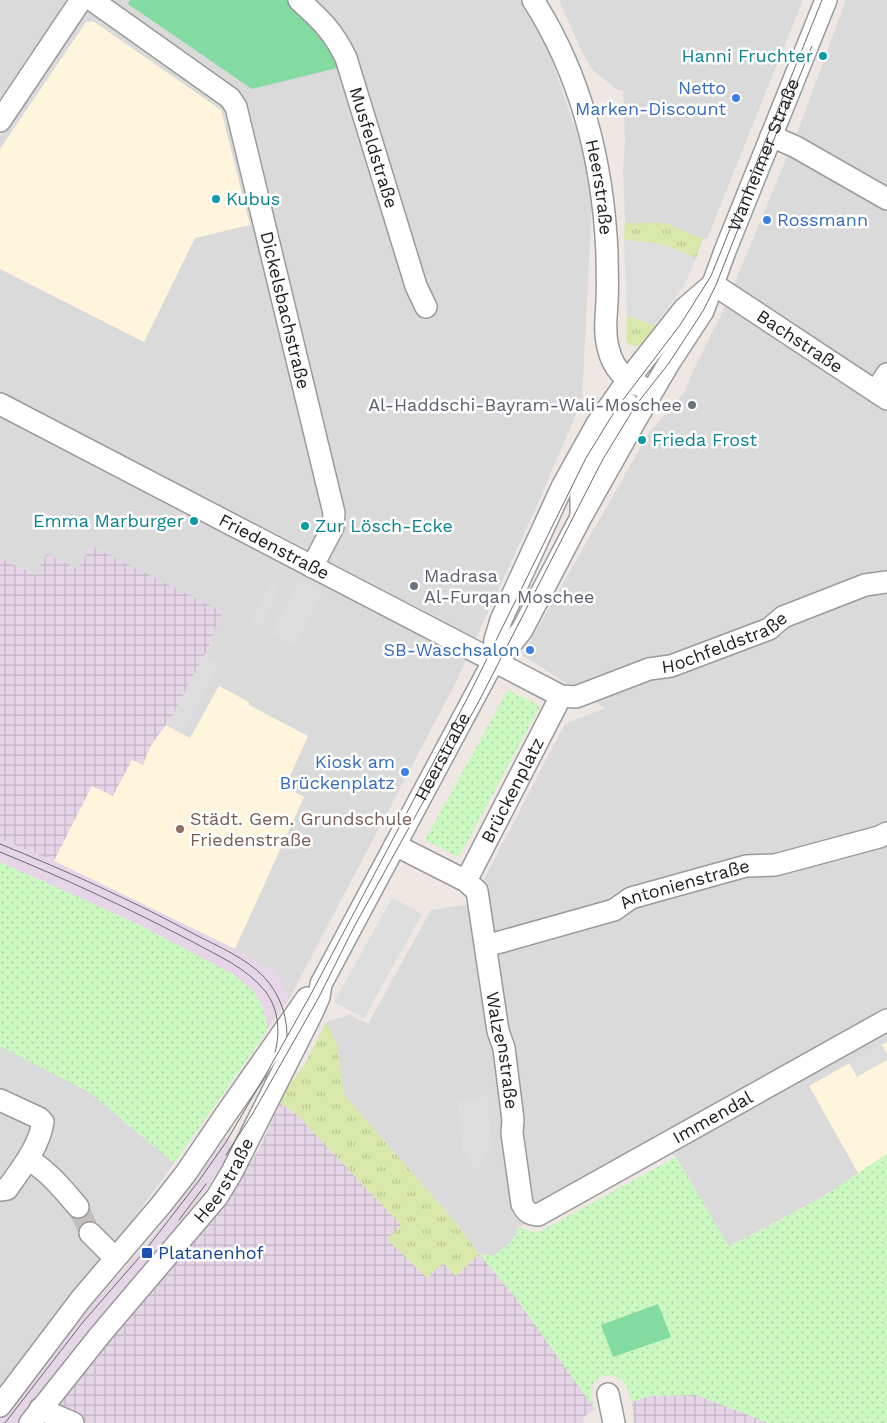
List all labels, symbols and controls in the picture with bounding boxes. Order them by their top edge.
place label: Hanni Fruchter [681,45,813,66]
marker: Hanni Fruchter [817,50,829,62]
street label: Wanheimer Straße [723,75,803,234]
place label: Netto Marken-Discount [575,77,726,119]
street label: Musfeldstraße [346,84,402,211]
marker: Netto Marken-Discount [730,92,742,104]
street label: Heerstraße [582,137,617,236]
place label: Kubus [226,188,280,209]
marker: Kubus [210,193,222,205]
place label: Rossmann [777,209,868,230]
marker: Rossmann [761,214,773,226]
street label: Dickelsbachstraße [256,229,315,391]
street label: Bachstraße [753,305,847,377]
place label: Al-Haddschi-Bayram-Wali-Moschee [368,394,682,415]
marker: Al-Haddschi-Bayram-Wali-Moschee [686,399,698,411]
place label: Frieda Frost [652,429,758,450]
marker: Frieda Frost [636,434,648,446]
street label: Friedenstraße [216,509,333,584]
place label: Emma Marburger [33,510,184,531]
marker: Emma Marburger [188,515,200,527]
place label: Zur Lösch-Ecke [315,515,453,536]
marker: Zur Lösch-Ecke [299,520,311,532]
place label: Madrasa Al-Furqan Moschee [424,565,594,607]
marker: Madrasa Al-Furqan Moschee [408,580,420,592]
street label: Hochfeldstraße [660,607,791,677]
place label: SB-Waschsalon [384,639,520,660]
marker: SB-Waschsalon [524,644,536,656]
street label: Heerstraße [410,709,474,804]
street label: Brückenplatz [476,734,548,846]
place label: Kiosk am Brückenplatz [280,751,395,793]
marker: Kiosk am Brückenplatz [399,766,411,778]
place label: Städt. Gem. Grundschule Friedenstraße [190,808,412,850]
marker: Städt. Gem. Grundschule Friedenstraße [174,823,186,835]
street label: Antonienstraße [615,855,752,913]
street label: Walzenstraße [482,990,523,1110]
street label: Immendal [669,1086,756,1148]
street label: Heerstraße [189,1134,257,1227]
place label: Platanenhof [158,1242,264,1263]
marker: Platanenhof [140,1246,154,1260]

